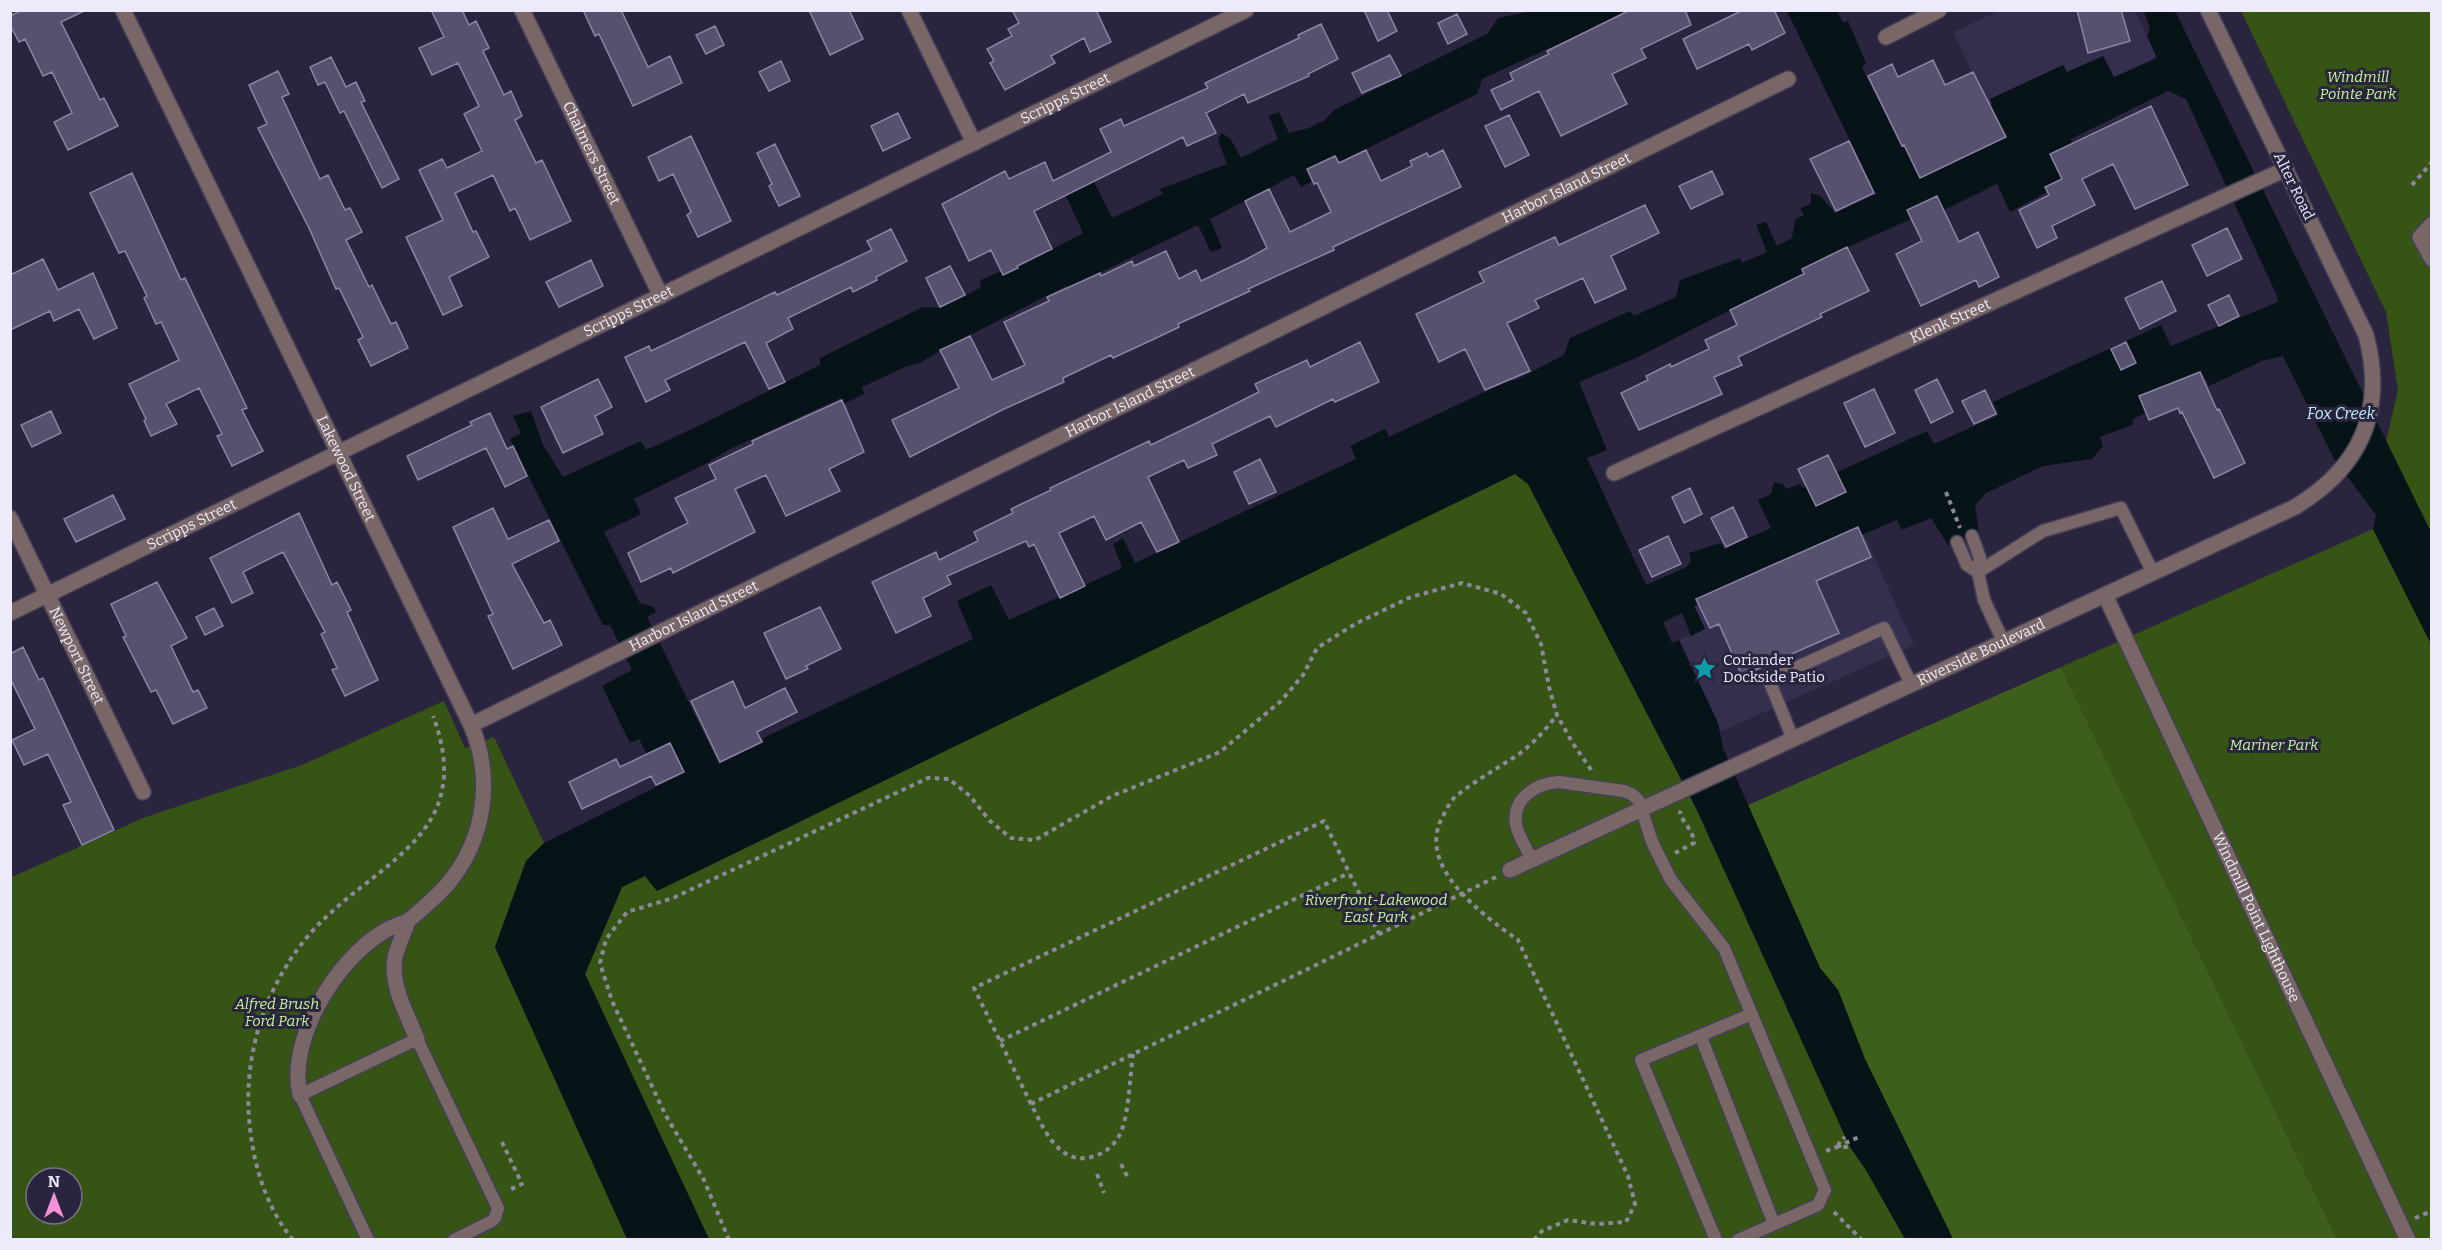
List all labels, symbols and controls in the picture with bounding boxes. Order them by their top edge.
street label: Scripps Street [1017,68,1114,128]
park label: Windmill Pointe Park [2320,68,2397,103]
street label: Chalmers Street [559,98,624,208]
street label: Harbor Island Street [1499,148,1634,227]
street label: Alter Road [2270,149,2318,223]
street label: Scripps Street [580,282,677,341]
street label: Klenk Street [1907,295,1994,347]
street label: Harbor Island Street [1062,362,1198,441]
water label: Fox Creek [2307,404,2376,423]
street label: Lakewood Street [313,413,380,525]
street label: Scripps Street [144,495,240,554]
street label: Harbor Island Street [626,576,762,655]
street label: Newport Street [45,604,108,708]
street label: Riverside Boulevard [1914,615,2048,689]
place label: Coriander Dockside Patio [1723,651,1825,686]
place icon: Coriander Dockside Patio [1692,656,1718,682]
park label: Mariner Park [2230,736,2319,754]
street label: Windmill Point Lighthouse [2209,829,2304,1005]
park label: Riverfront-Lakewood East Park [1305,891,1448,926]
park label: Alfred Brush Ford Park [234,995,319,1030]
north arrow [24,1166,84,1226]
text: N [48,1172,60,1191]

